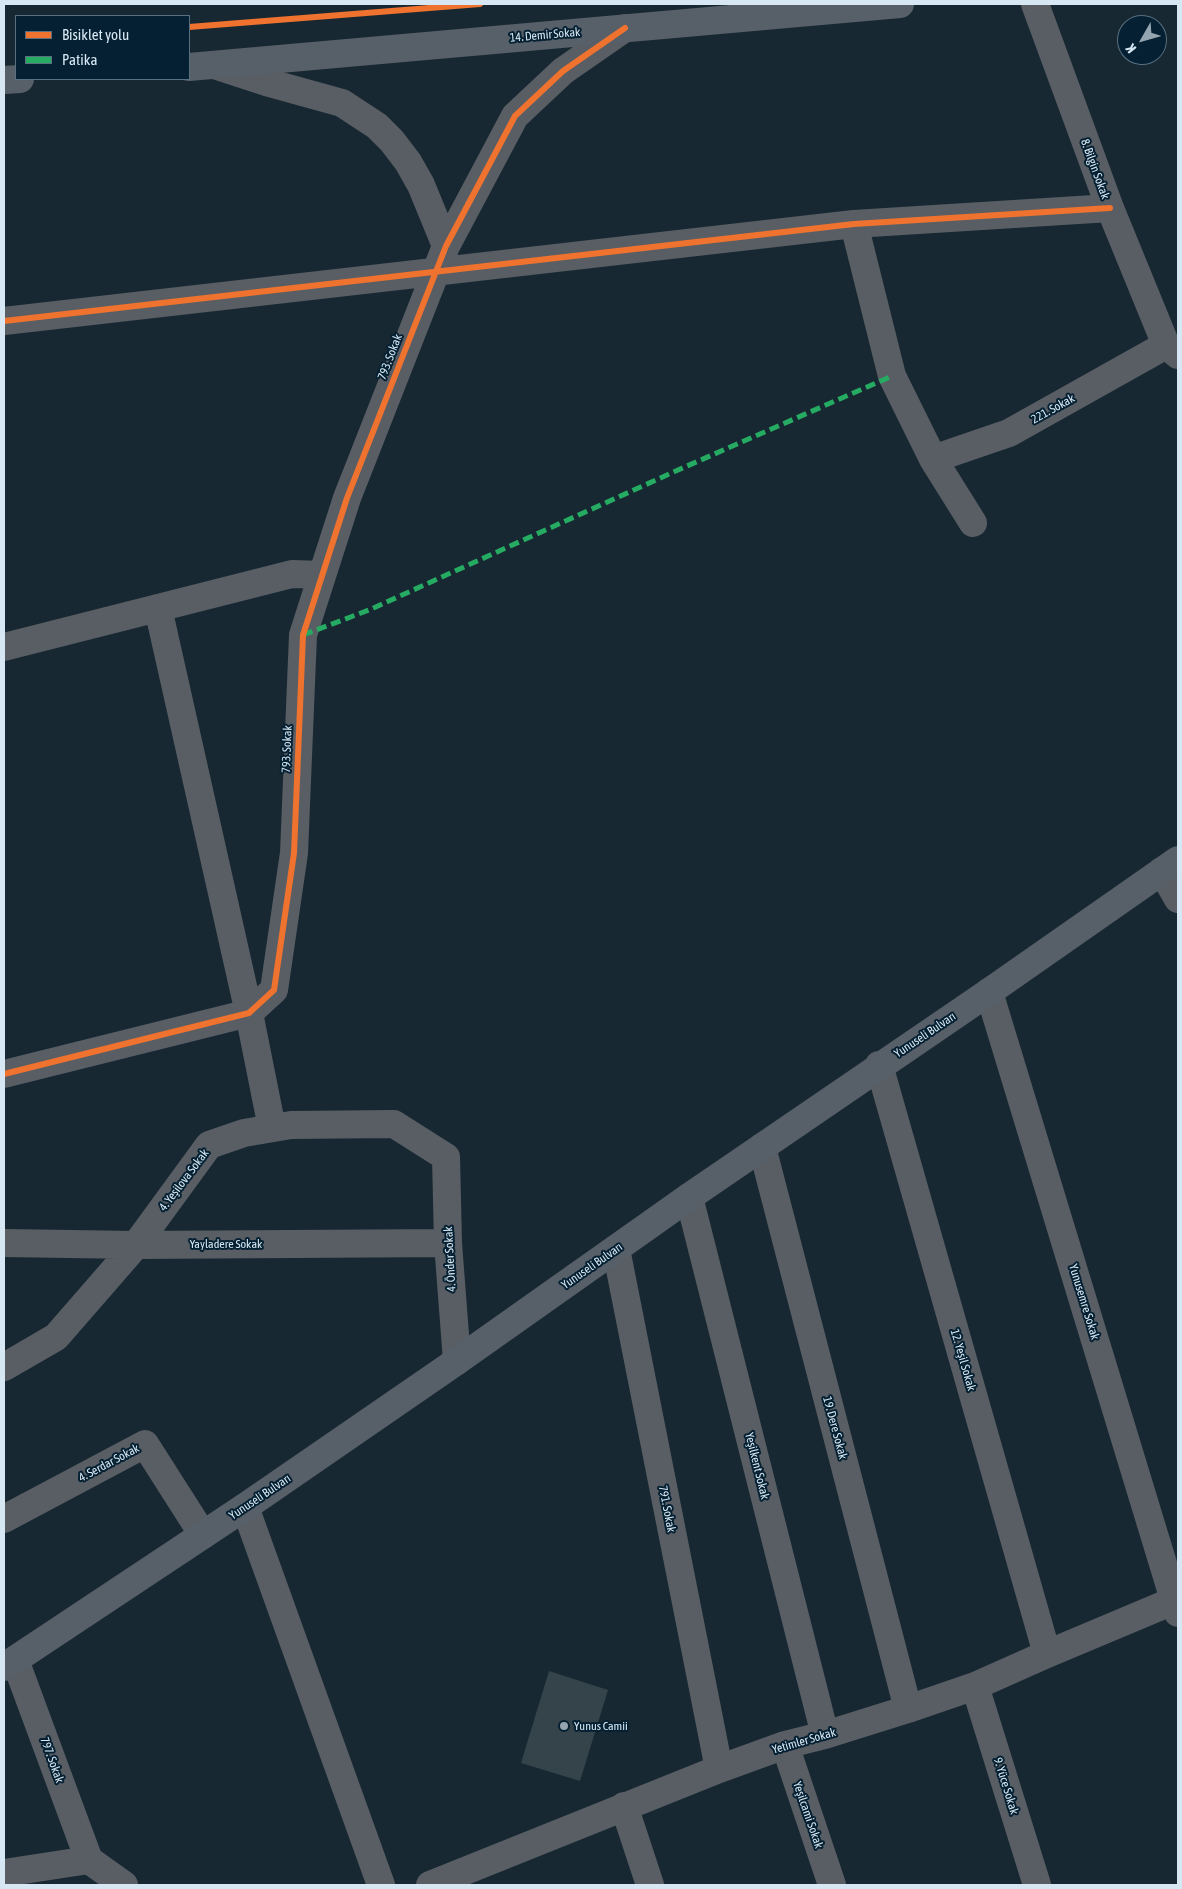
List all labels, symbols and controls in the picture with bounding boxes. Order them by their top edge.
legend [15,15,190,80]
north arrow [1117,15,1167,65]
street label: 14. Demir Sokak [509,25,581,45]
text: Bisiklet yolu [62,26,129,43]
text: K [1123,41,1139,56]
text: Patika [62,51,97,68]
street label: 8. Bilgin Sokak [1077,137,1113,201]
street label: 793. Sokak [375,332,405,382]
street label: 221. Sokak [1029,391,1077,427]
street label: 793. Sokak [279,725,295,773]
street label: Yunuseli Bulvarı [891,1009,959,1061]
street label: 4. Yeşilova Sokak [156,1146,212,1214]
street label: 4. Önder Sokak [441,1226,459,1292]
street label: Yayladere Sokak [190,1237,262,1251]
street label: Yunuseli Bulvarı [559,1240,625,1292]
street label: Yunusemre Sokak [1066,1262,1102,1342]
street label: 12. Yeşil Sokak [947,1327,979,1393]
street label: 19. Dere Sokak [820,1395,850,1461]
street label: Yeşilkent Sokak [742,1431,772,1501]
street label: 4. Serdar Sokak [76,1441,142,1485]
street label: Yunuseli Bulvarı [226,1471,294,1523]
street label: 791. Sokak [655,1484,679,1534]
place label: Yunus Camii [574,1719,628,1733]
marker: Yunus Camii [558,1720,570,1732]
street label: Yetimler Sokak [771,1725,837,1757]
street label: 797. Sokak [37,1735,67,1785]
street label: 9. Yüce Sokak [991,1756,1021,1816]
street label: Yeşilcami Sokak [790,1780,826,1850]

